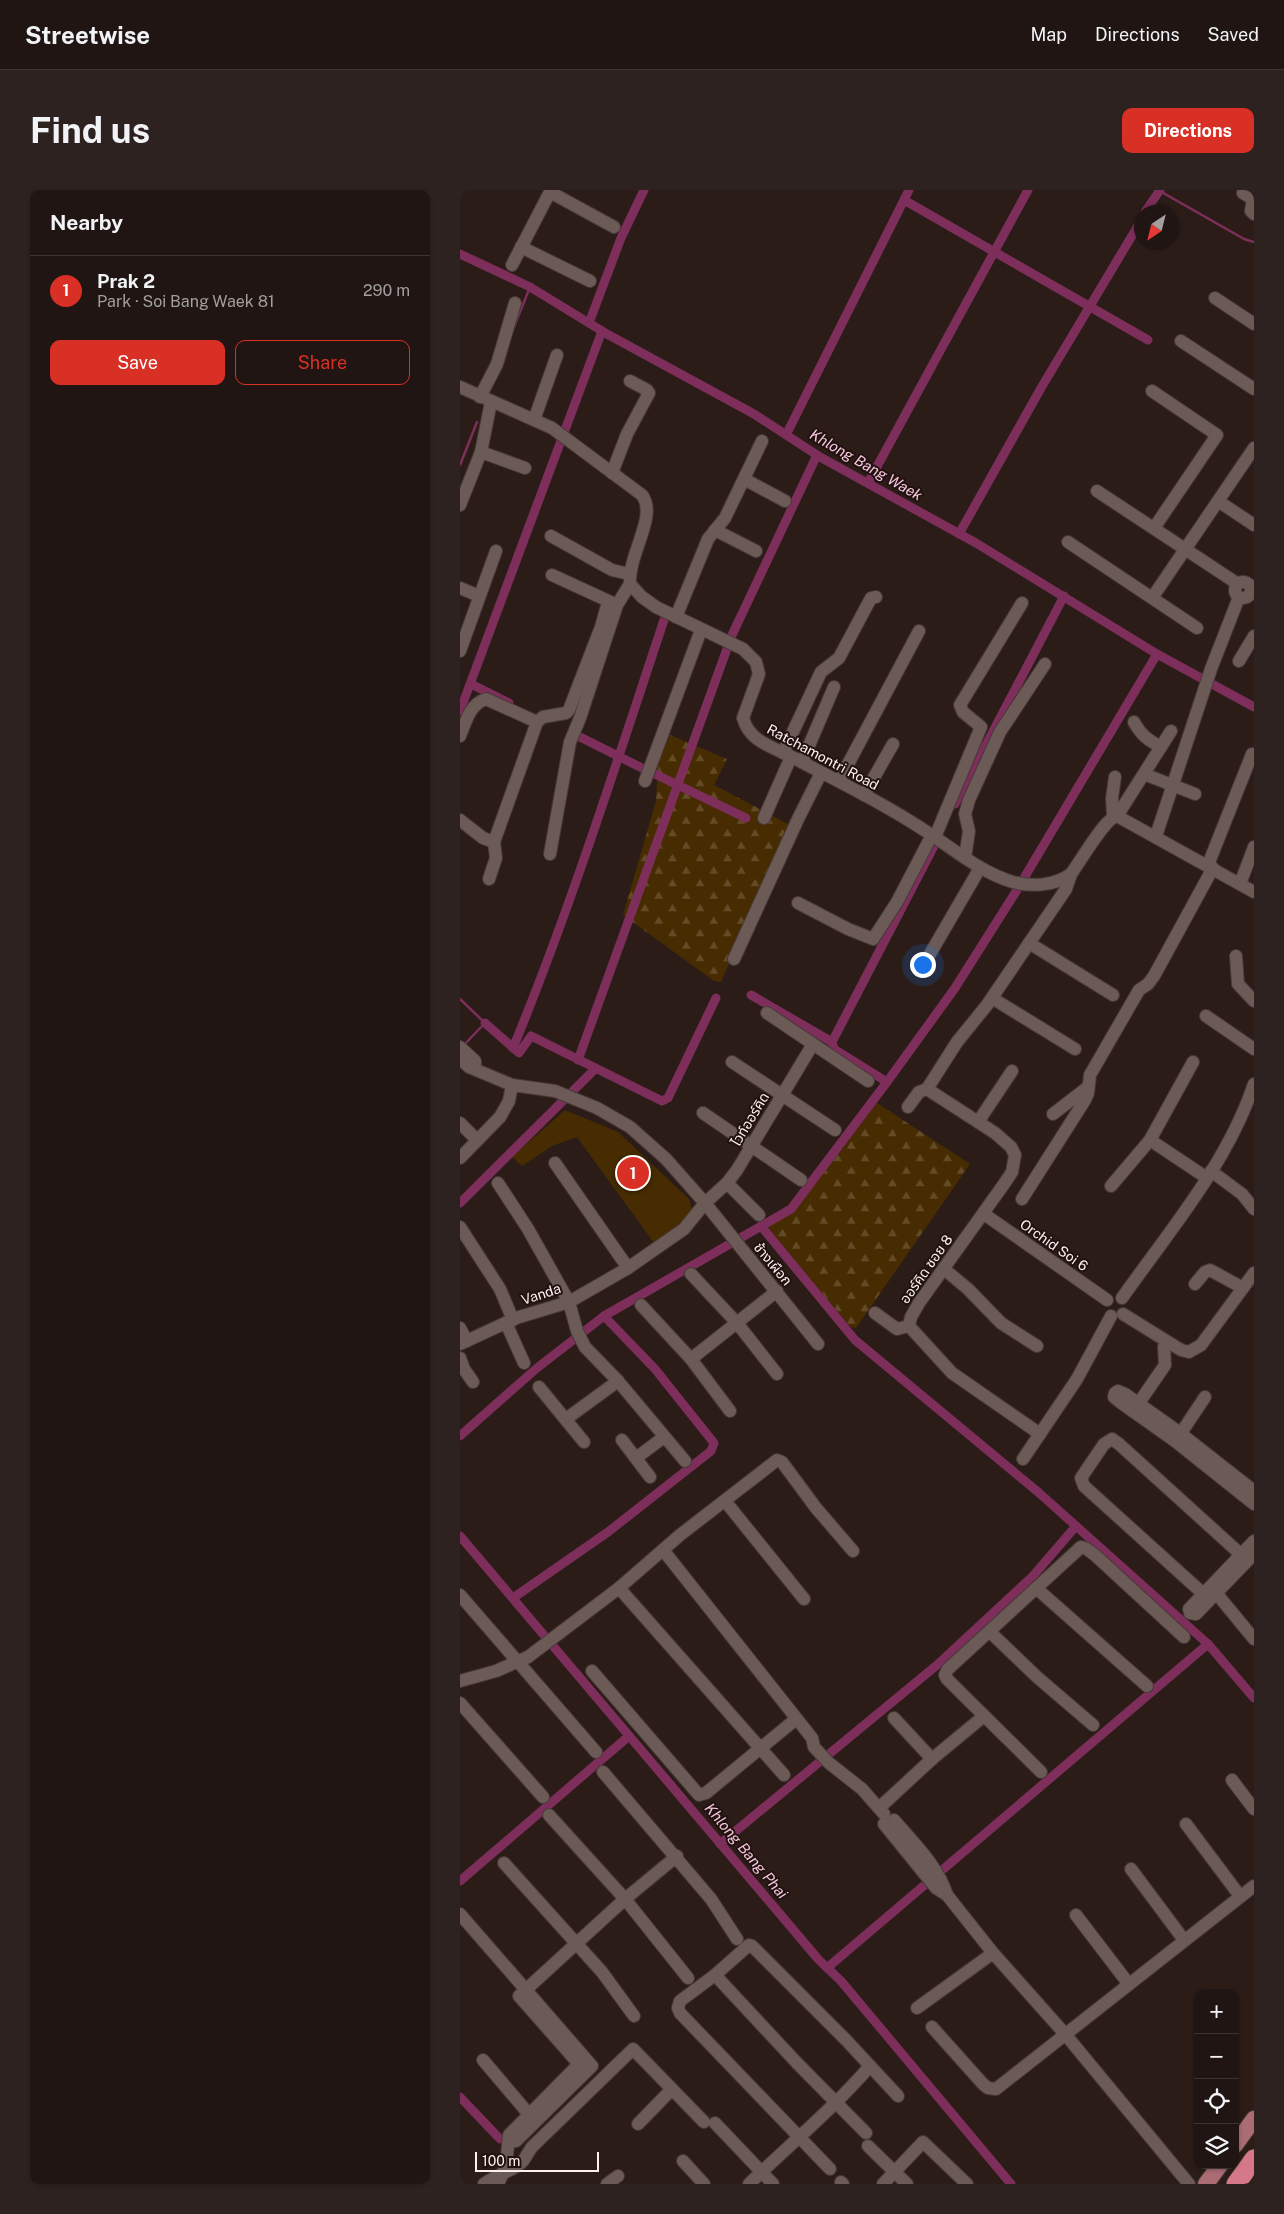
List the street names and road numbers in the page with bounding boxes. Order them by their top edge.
street label: Ratchamontri Road [764,721,882,793]
street label: ไวท์ออร์คิด [727,1089,772,1150]
street label: Orchid Soi 6 [1017,1216,1091,1274]
street label: ออร์คิด ซอย 8 [896,1232,956,1306]
street label: ช้างเผือก [751,1239,795,1289]
street label: Vanda [519,1280,563,1308]

